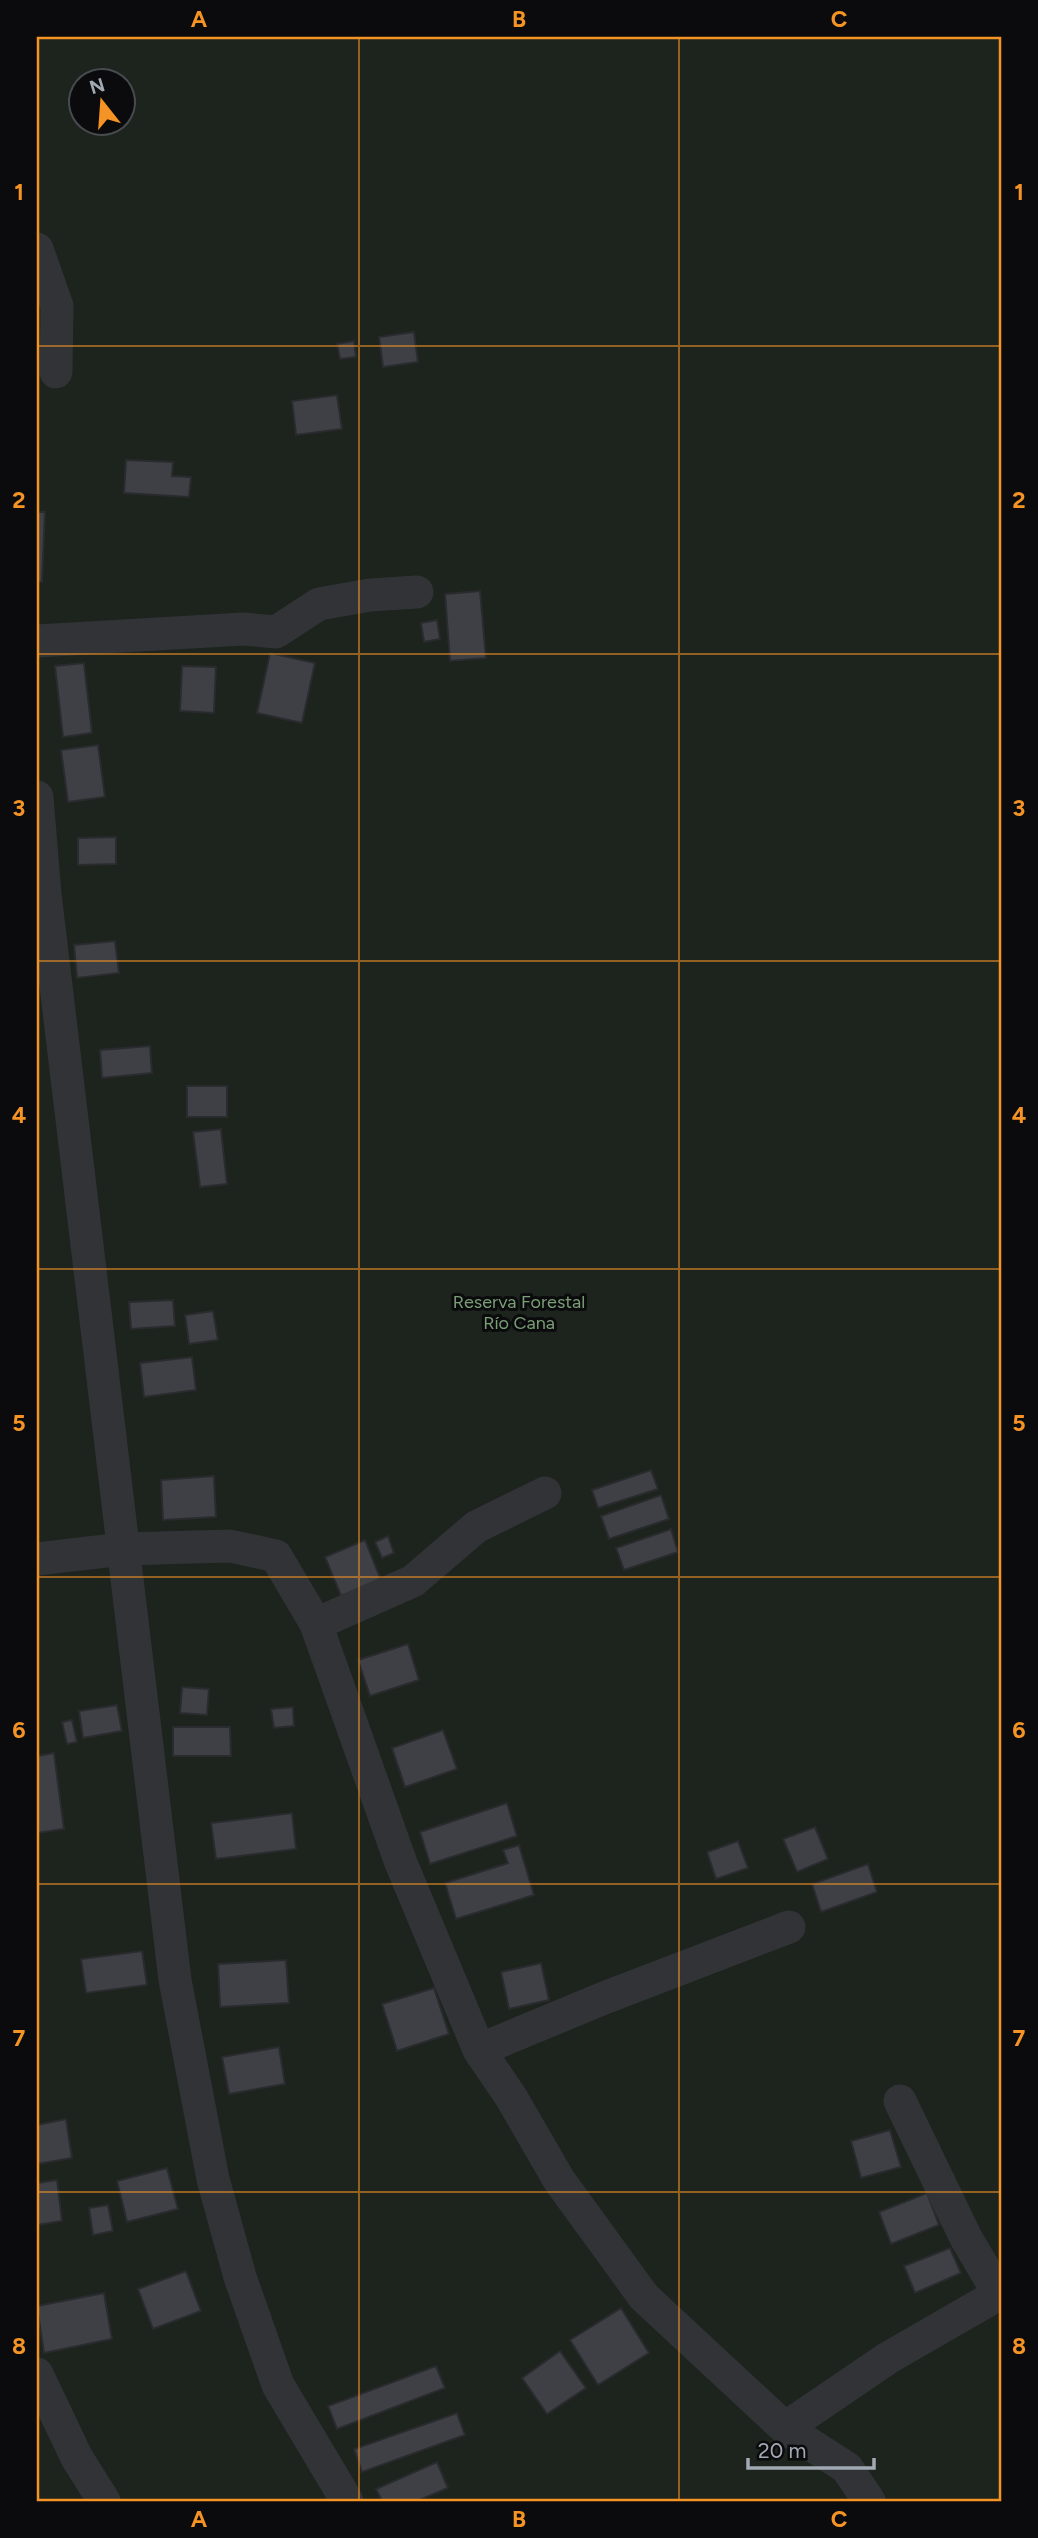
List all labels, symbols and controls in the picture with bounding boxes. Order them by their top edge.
text: A [191,5,208,33]
text: B [512,5,526,33]
text: C [831,5,848,33]
north arrow [66,66,136,136]
text: N [87,73,108,99]
text: 1 [14,178,24,206]
text: 1 [1014,178,1024,206]
text: 2 [12,486,26,514]
text: 2 [1012,486,1026,514]
text: 3 [13,794,25,822]
text: 3 [1013,794,1025,822]
text: 4 [12,1101,26,1129]
text: 4 [1012,1101,1026,1129]
park label: Reserva Forestal Río Cana [453,1291,585,1334]
text: 5 [12,1409,26,1437]
text: 5 [1012,1409,1026,1437]
text: 6 [12,1716,26,1744]
text: 6 [1012,1716,1026,1744]
text: 7 [13,2024,26,2052]
text: 7 [1013,2024,1026,2052]
text: 8 [12,2332,26,2360]
text: 8 [1012,2332,1026,2360]
scale bar [748,2426,874,2470]
text: 20 m [758,2438,806,2463]
text: A [191,2505,208,2533]
text: B [512,2505,526,2533]
text: C [831,2505,848,2533]

